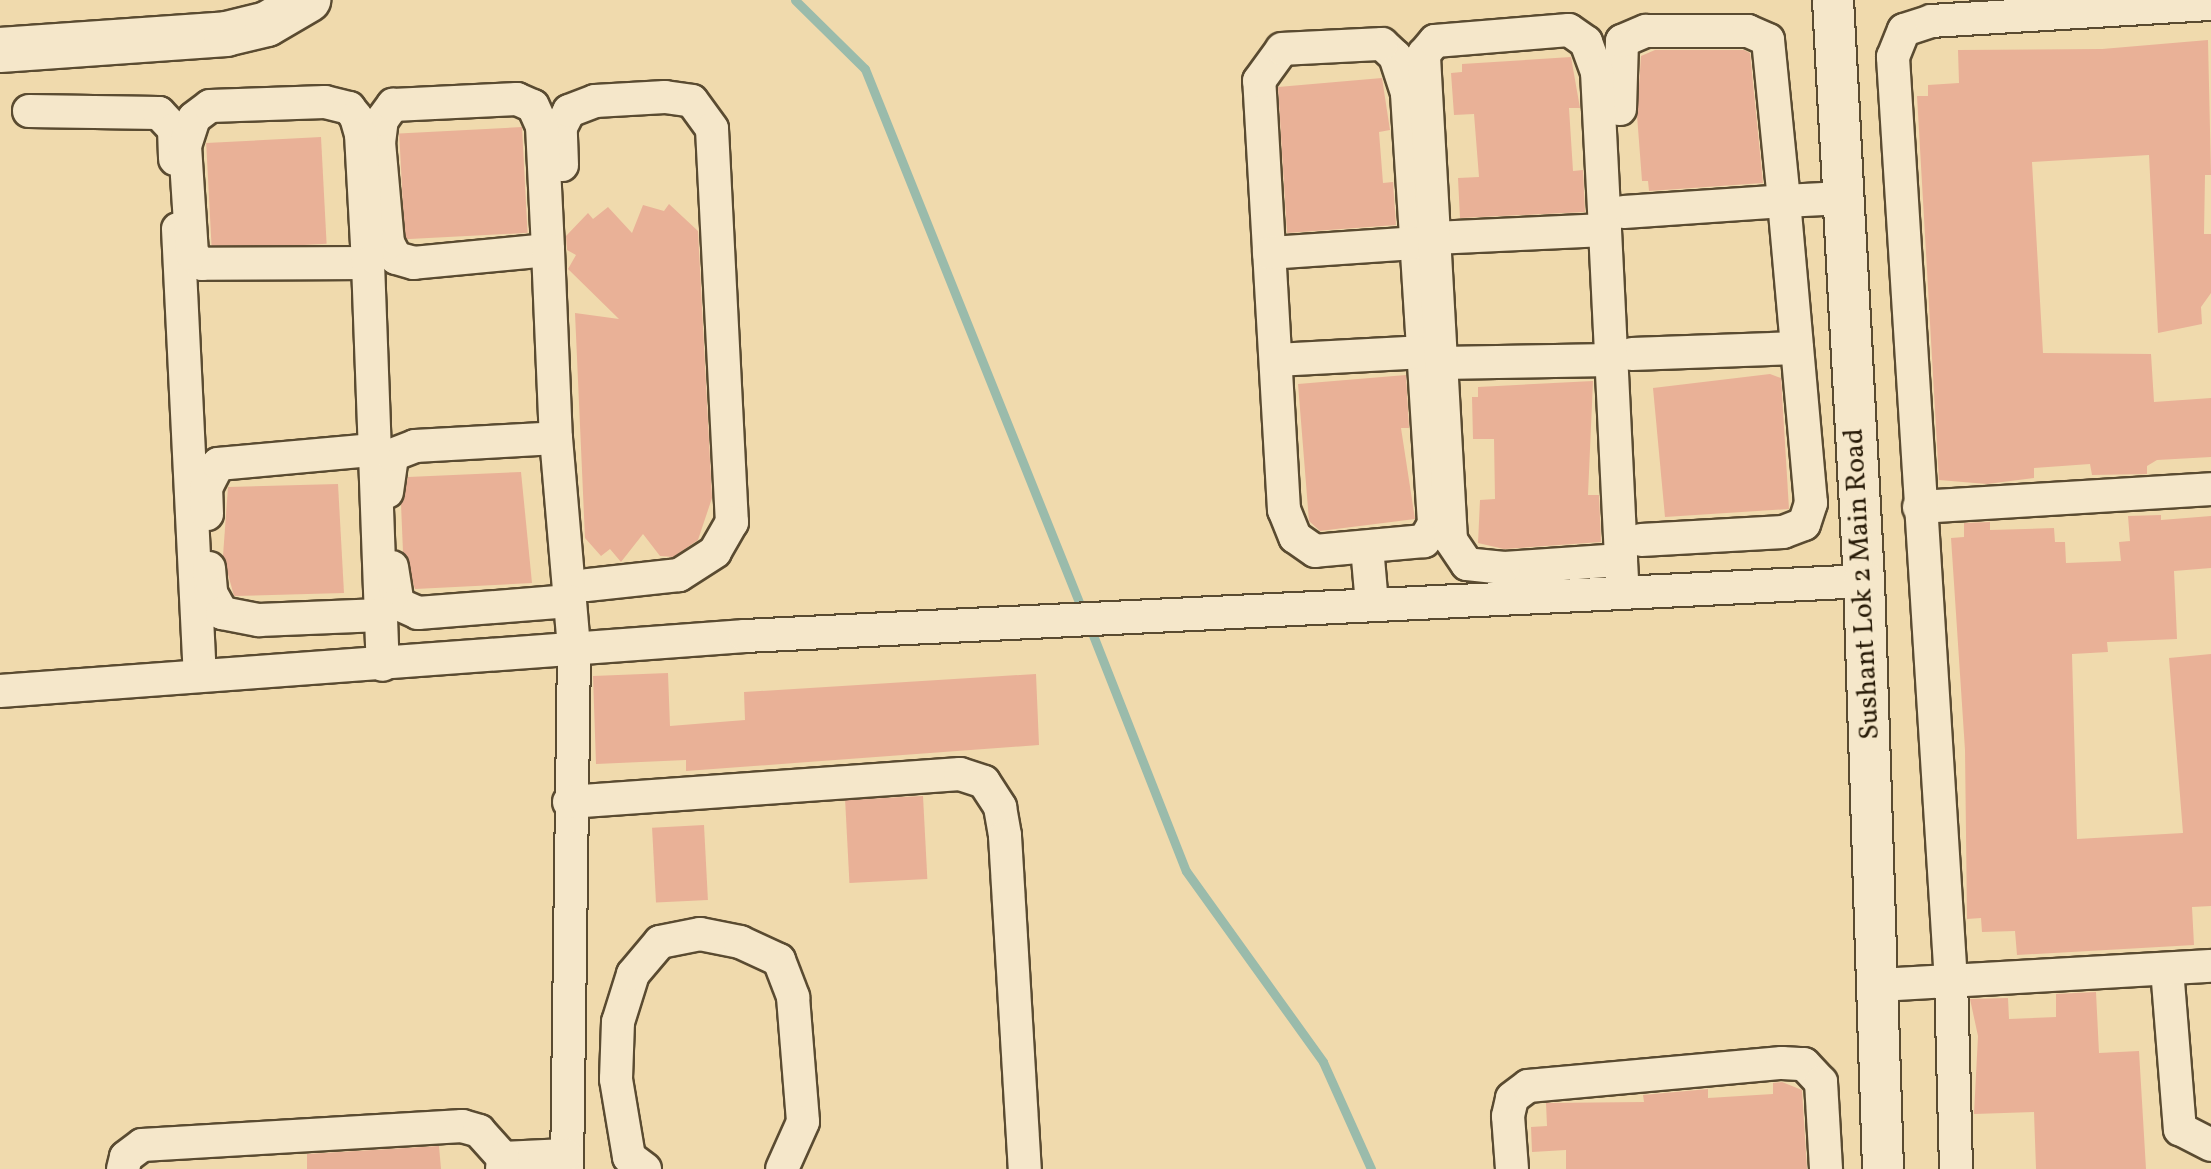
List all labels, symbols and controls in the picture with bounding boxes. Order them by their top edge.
street label: Sushant Lok 2 Main Road [1838,427,1888,741]

